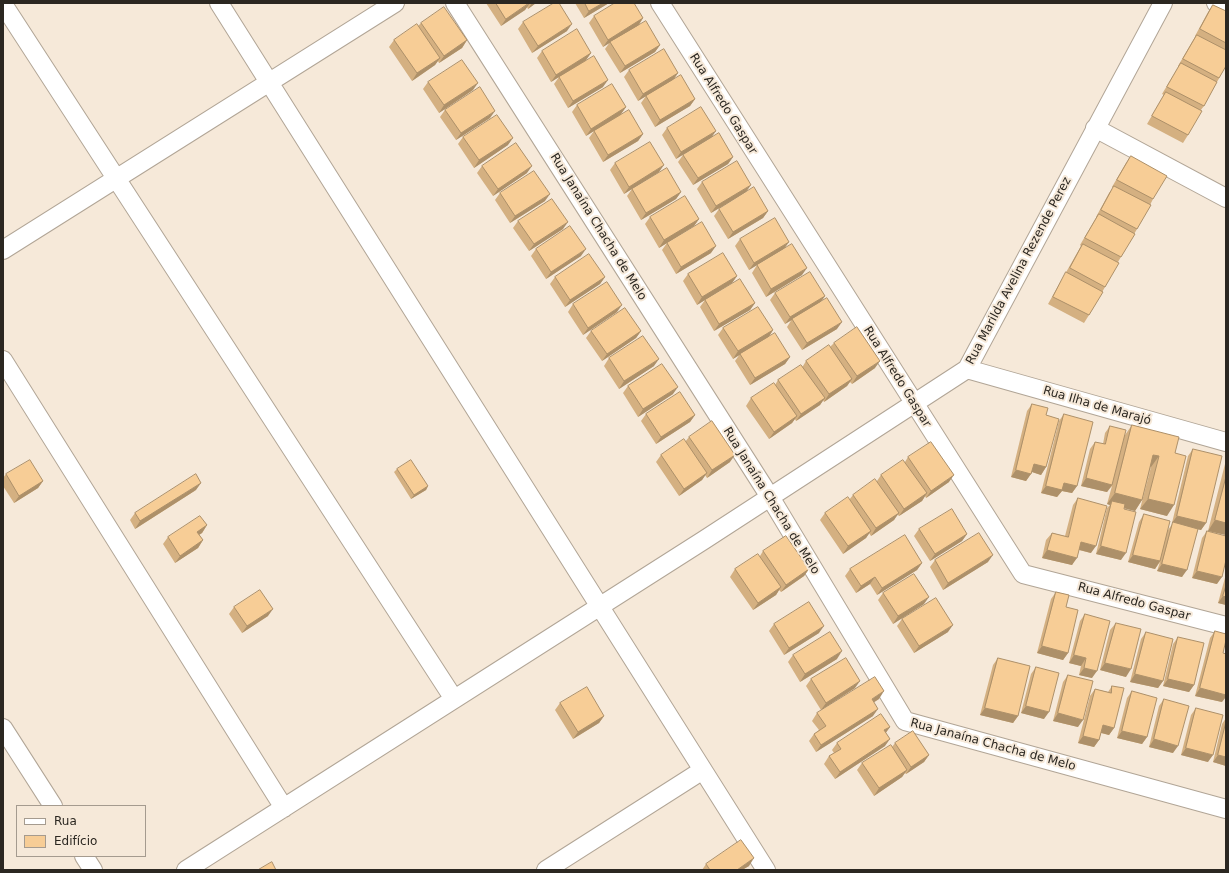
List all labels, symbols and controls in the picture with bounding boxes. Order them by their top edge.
street label: Rua Alfredo Gaspar [686,51,760,157]
street label: Rua Janaína Chacha de Melo [547,151,649,303]
street label: Rua Marilda Avelina Rezende Perez [963,175,1075,367]
street label: Rua Alfredo Gaspar [860,324,934,430]
street label: Rua Ilha de Marajó [1041,384,1153,428]
street label: Rua Janaína Chacha de Melo [720,425,822,577]
street label: Rua Alfredo Gaspar [1076,580,1192,624]
street label: Rua Janaína Chacha de Melo [909,716,1077,774]
legend [16,805,146,857]
text: Rua [54,814,77,828]
text: Edifício [54,834,97,848]

